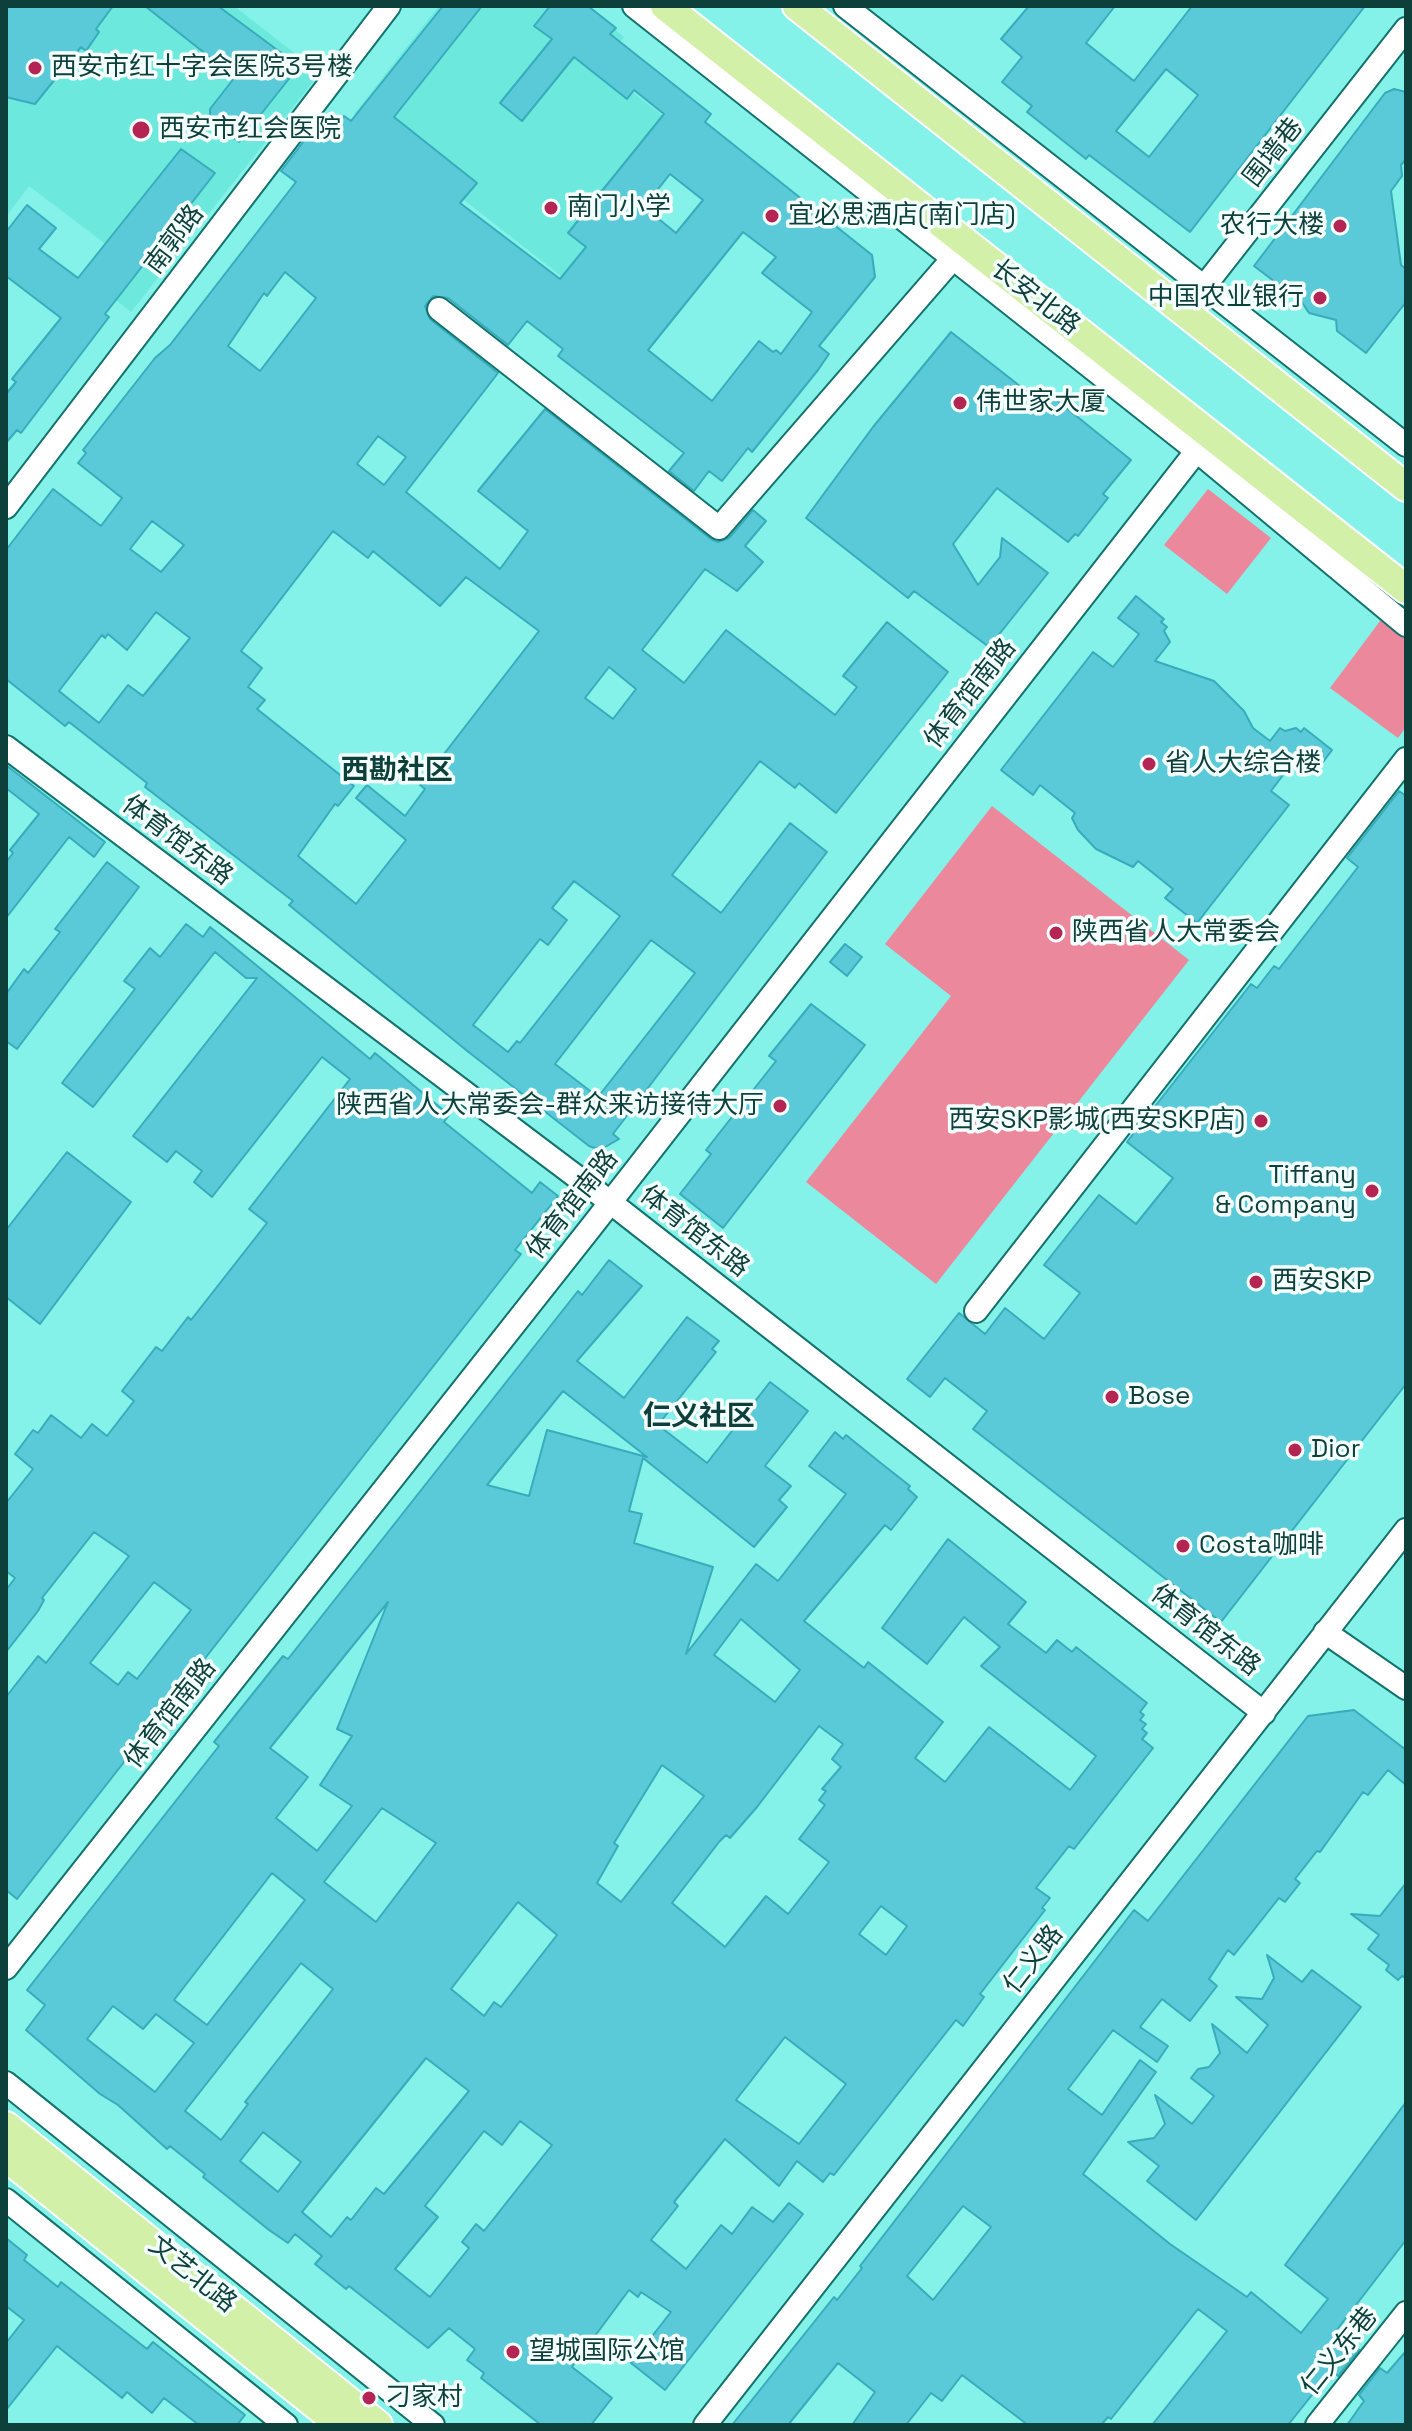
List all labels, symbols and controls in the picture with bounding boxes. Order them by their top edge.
place label: 西安市红十字会医院3号楼 [51,52,353,84]
marker: 西安市红十字会医院3号楼 [26,59,44,77]
street label: 围墙巷 [1238,113,1310,193]
place label: 西安市红会医院 [159,114,341,146]
marker: 西安市红会医院 [130,119,152,141]
place label: 南门小学 [567,192,671,224]
street label: 南郭路 [139,199,211,281]
marker: 南门小学 [542,199,560,217]
place label: 宜必思酒店(南门店) [788,200,1016,232]
marker: 宜必思酒店(南门店) [763,207,781,225]
place label: 农行大楼 [1220,210,1324,242]
marker: 农行大楼 [1331,217,1349,235]
street label: 长安北路 [984,254,1086,342]
place label: 中国农业银行 [1148,282,1304,314]
marker: 中国农业银行 [1311,289,1329,307]
place label: 伟世家大厦 [976,387,1106,419]
marker: 伟世家大厦 [951,394,969,412]
street label: 体育馆南路 [919,633,1023,755]
place label: 省人大综合楼 [1165,748,1321,780]
district label: 西勘社区 [341,754,453,788]
marker: 省人大综合楼 [1140,755,1158,773]
street label: 体育馆东路 [116,789,238,893]
place label: 陕西省人大常委会 [1072,917,1280,949]
marker: 陕西省人大常委会 [1047,924,1065,942]
place label: 陕西省人大常委会-群众来访接待大厅 [336,1090,764,1122]
marker: 陕西省人大常委会-群众来访接待大厅 [771,1097,789,1115]
place label: 西安SKP影城(西安SKP店) [948,1105,1245,1137]
marker: 西安SKP影城(西安SKP店) [1252,1112,1270,1130]
street label: 体育馆南路 [521,1144,625,1266]
place label: Tiffany & Company [1215,1160,1356,1222]
street label: 体育馆东路 [633,1180,755,1284]
marker: Tiffany & Company [1363,1182,1381,1200]
place label: 西安SKP [1272,1266,1371,1298]
marker: 西安SKP [1247,1273,1265,1291]
place label: Bose [1128,1381,1190,1413]
marker: Bose [1103,1388,1121,1406]
district label: 仁义社区 [643,1400,755,1434]
place label: Dior [1311,1434,1360,1466]
marker: Dior [1286,1441,1304,1459]
place label: Costa咖啡 [1199,1530,1324,1562]
marker: Costa咖啡 [1174,1537,1192,1555]
street label: 体育馆东路 [1144,1579,1266,1683]
street label: 体育馆南路 [119,1653,223,1775]
street label: 仁义路 [998,1920,1070,2000]
street label: 文艺北路 [142,2230,242,2320]
street label: 仁义东巷 [1295,2302,1385,2402]
place label: 望城国际公馆 [529,2336,685,2368]
marker: 望城国际公馆 [504,2343,522,2361]
place label: 刁家村 [385,2382,463,2414]
marker: 刁家村 [360,2389,378,2407]

